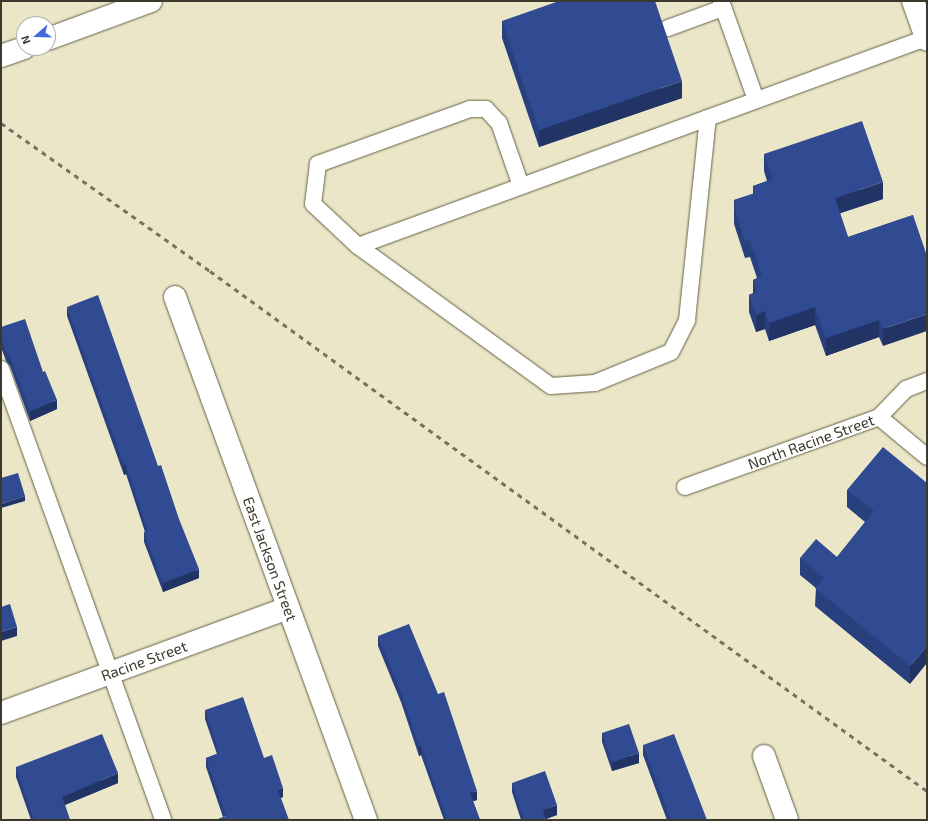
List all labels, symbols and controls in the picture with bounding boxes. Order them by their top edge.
north arrow [16,16,56,56]
text: N [18,34,33,46]
street label: North Racine Street [745,411,877,473]
street label: East Jackson Street [239,494,301,624]
street label: Racine Street [98,637,190,685]

